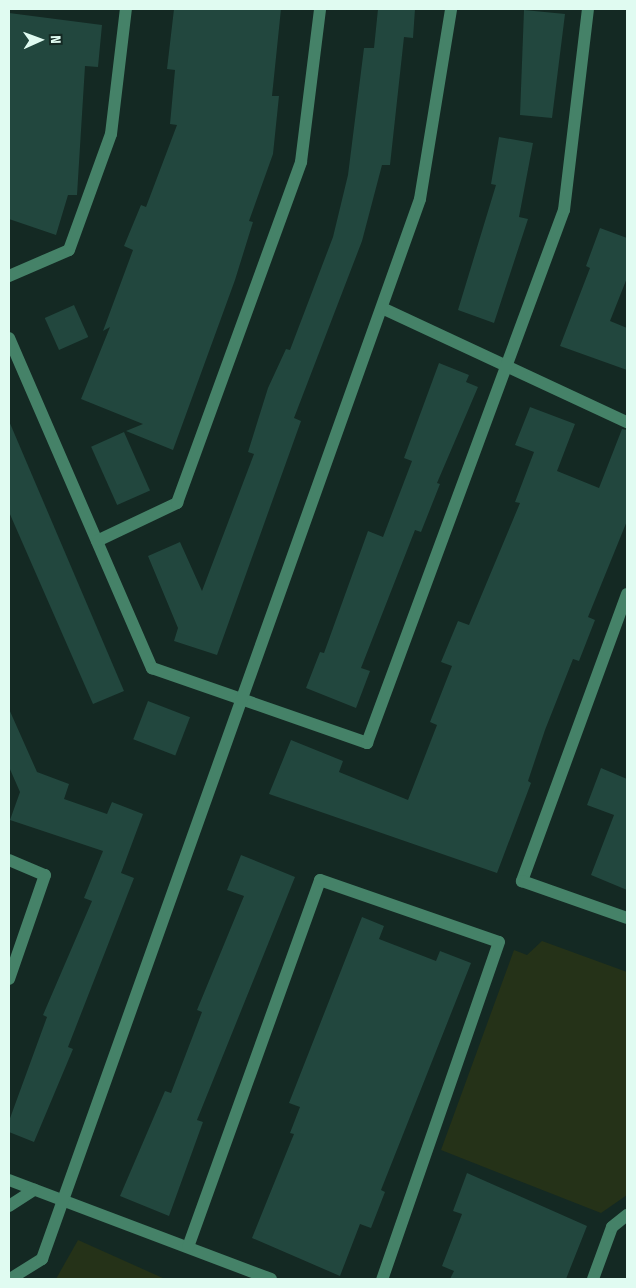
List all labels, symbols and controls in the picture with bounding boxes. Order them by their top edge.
north arrow [15,15,65,65]
text: N [47,35,64,44]

